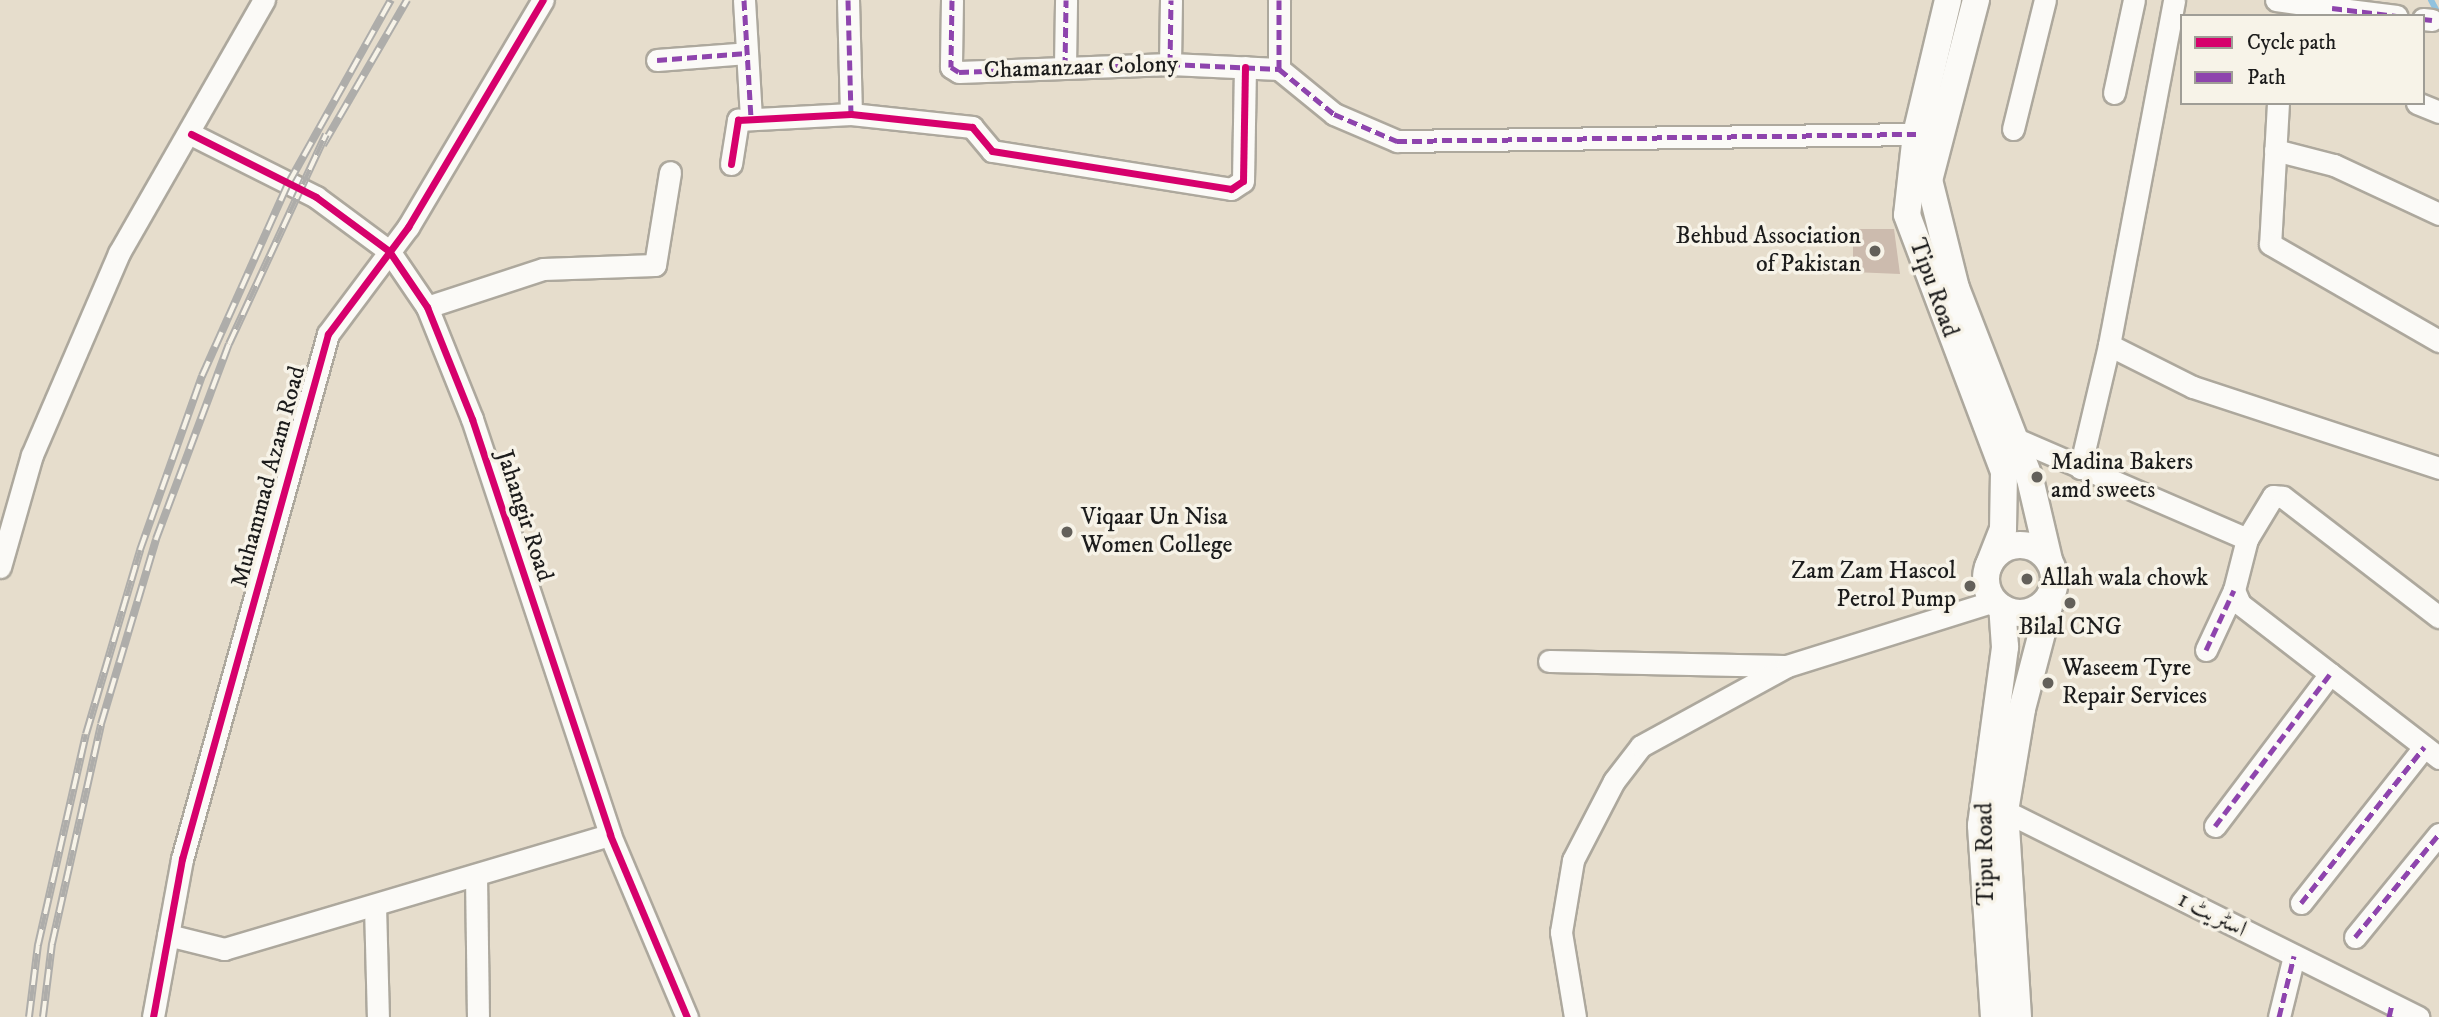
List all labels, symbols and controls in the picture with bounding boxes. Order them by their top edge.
legend [2180,14,2425,105]
text: Cycle path [2247,30,2336,56]
street label: Chamanzaar Colony [983,50,1179,86]
text: Path [2247,65,2286,91]
place label: Behbud Association of Pakistan [1676,223,1861,279]
street label: Tipu Road [1902,235,1964,341]
marker: Behbud Association of Pakistan [1867,243,1883,259]
street label: Muhammad Azam Road [226,363,312,591]
street label: Jahangir Road [489,447,559,585]
place label: Madina Bakers amd sweets [2051,449,2193,505]
marker: Madina Bakers amd sweets [2029,469,2045,485]
place label: Viqaar Un Nisa Women College [1081,504,1232,560]
marker: Viqaar Un Nisa Women College [1059,524,1075,540]
place label: Zam Zam Hascol Petrol Pump [1791,558,1956,614]
place label: Allah wala chowk [2041,565,2208,593]
marker: Allah wala chowk [2019,571,2035,587]
marker: Zam Zam Hascol Petrol Pump [1962,578,1978,594]
marker: Bilal CNG [2062,595,2078,611]
place label: Bilal CNG [2018,614,2122,642]
place label: Waseem Tyre Repair Services [2062,655,2207,711]
marker: Waseem Tyre Repair Services [2040,675,2056,691]
street label: Tipu Road [1971,802,2001,906]
street label: اسٹریٹ 1 [2173,885,2251,945]

